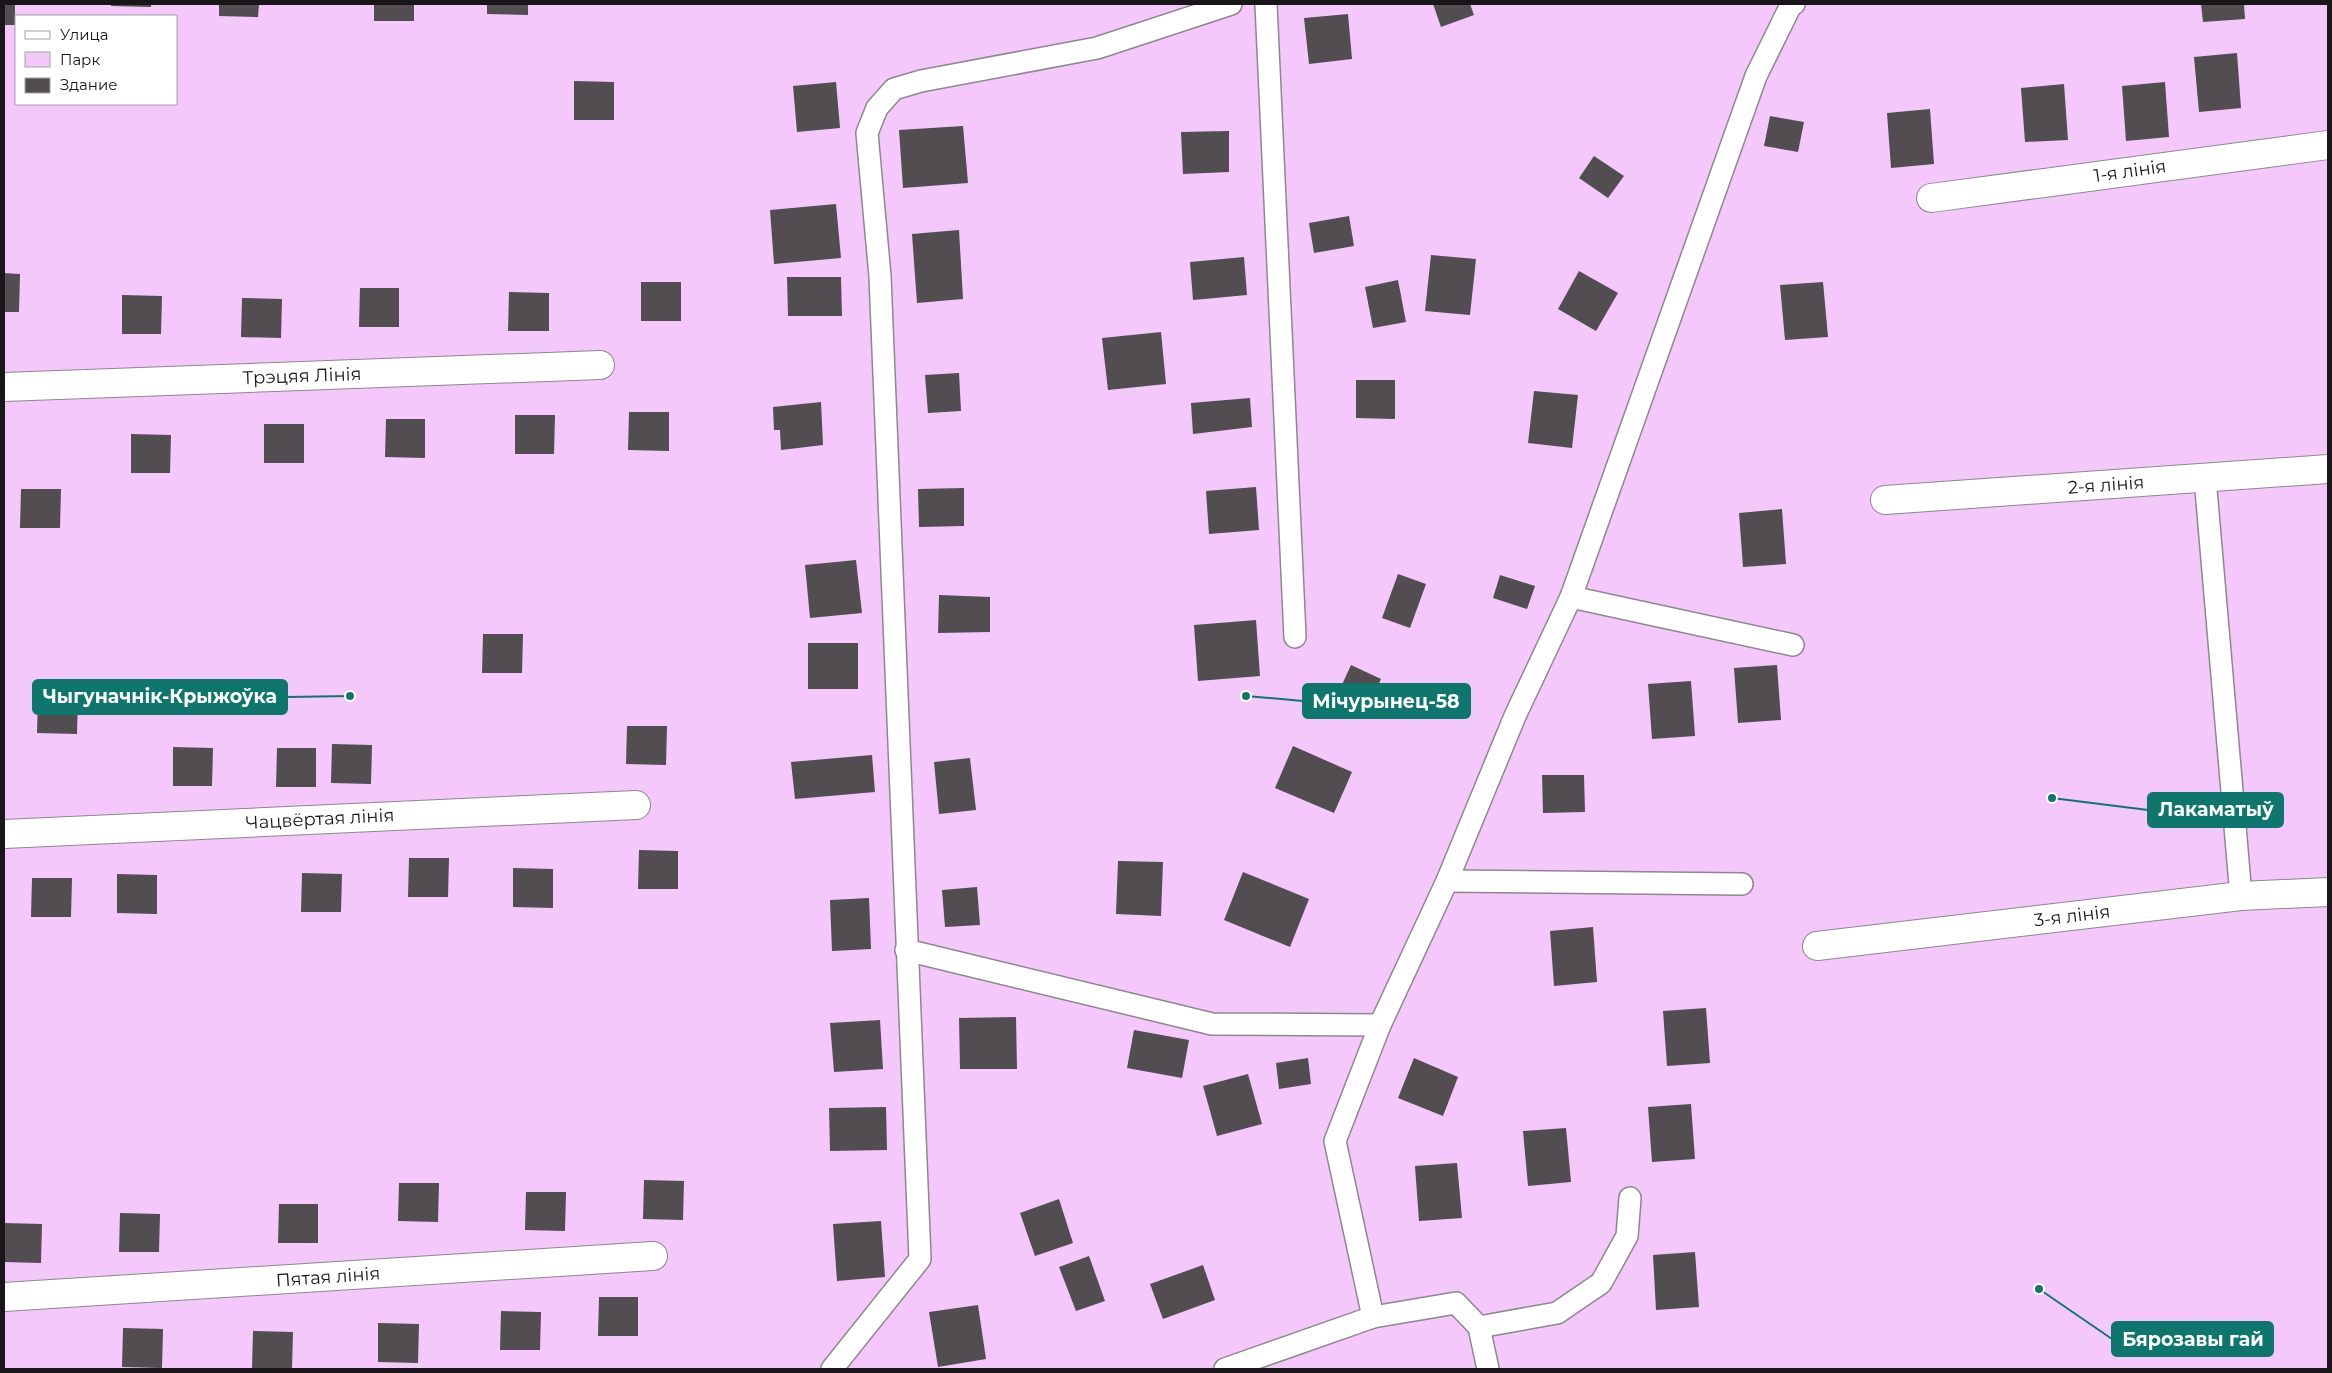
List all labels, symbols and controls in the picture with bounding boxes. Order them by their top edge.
legend [15,15,178,105]
text: Улица [60,25,108,44]
text: Парк [60,50,100,69]
text: Здание [60,75,118,94]
street label: 1-я лінія [2092,155,2168,187]
street label: Трэцяя Лінія [242,363,362,389]
street label: 2-я лінія [2067,471,2145,499]
callout: Чыгуначнік-Крыжоўка [33,680,287,714]
callout: Мічурынец-58 [1303,684,1470,718]
text: Чыгуначнік-Крыжоўка [43,685,277,708]
text: Мічурынец-58 [1312,690,1460,713]
callout: Лакаматыў [2148,793,2283,827]
text: Лакаматыў [2158,798,2274,821]
street label: Чацвёртая лінія [245,804,395,834]
street label: 3-я лінія [2033,900,2111,932]
street label: Пятая лінія [275,1262,381,1292]
callout: Бярозавы гай [2112,1322,2273,1356]
text: Бярозавы гай [2122,1328,2264,1351]

